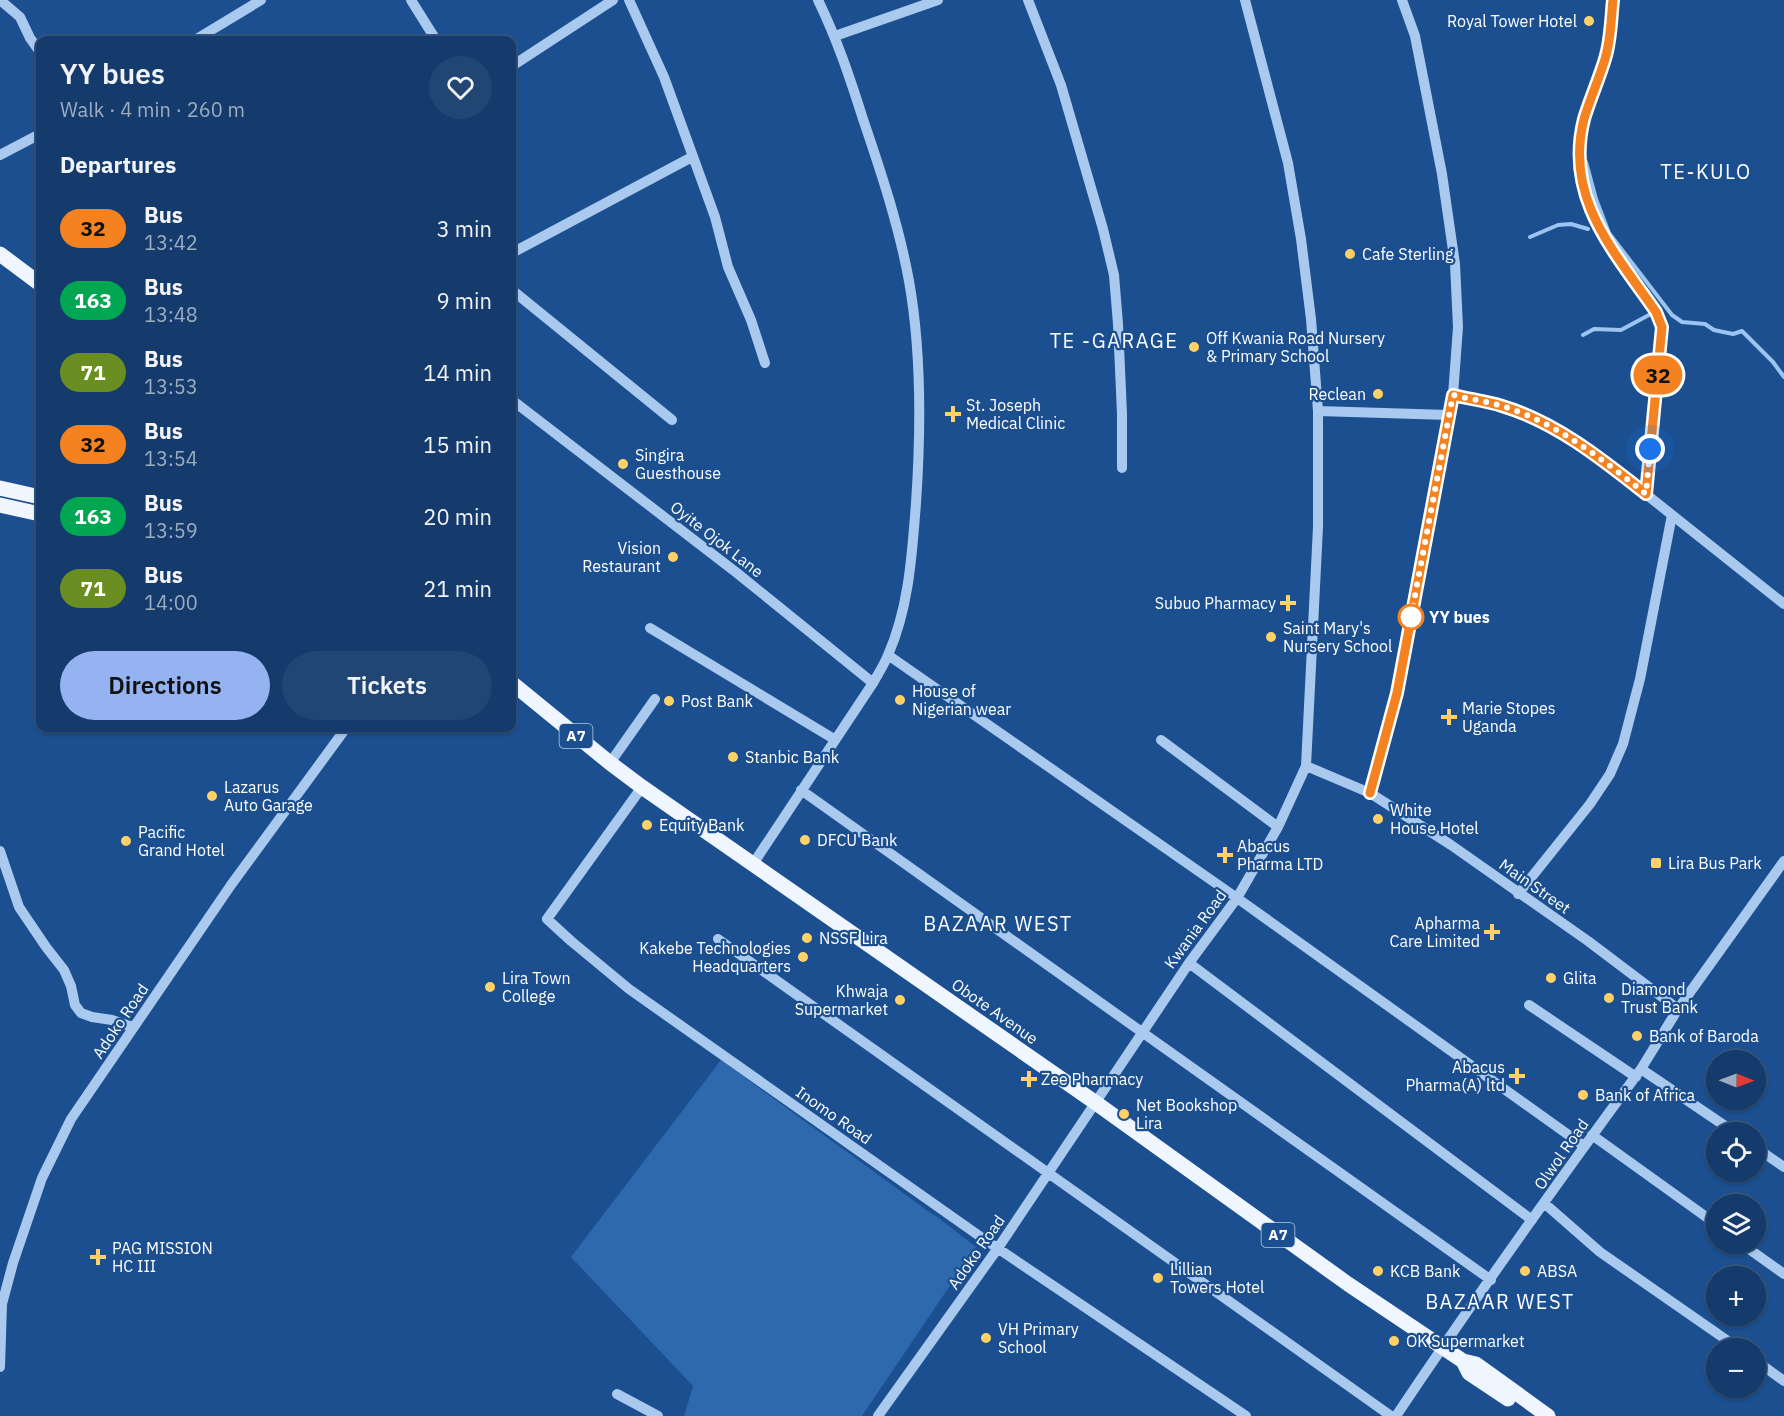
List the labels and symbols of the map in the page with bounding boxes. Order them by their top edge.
place label: Royal Tower Hotel [1447,11,1577,31]
marker: Royal Tower Hotel [1582,14,1596,28]
district label: TE-KULO [1660,158,1752,185]
place label: Cafe Sterling [1362,244,1454,264]
marker: Cafe Sterling [1343,247,1357,261]
district label: TE -GARAGE [1050,327,1178,354]
place label: Off Kwania Road Nursery & Primary School [1206,328,1385,366]
marker: Off Kwania Road Nursery & Primary School [1187,340,1201,354]
line badge: 32 [1631,356,1685,394]
place label: Reclean [1308,384,1366,404]
marker: Reclean [1371,387,1385,401]
place label: St. Joseph Medical Clinic [966,395,1065,433]
marker: St. Joseph Medical Clinic [944,405,962,423]
your location [1635,434,1665,464]
place label: Singira Guesthouse [635,445,721,483]
marker: Singira Guesthouse [616,457,630,471]
street label: Oyite Ojok Lane [667,497,768,582]
place label: Vision Restaurant [582,538,661,576]
marker: Vision Restaurant [666,550,680,564]
place label: Subuo Pharmacy [1155,593,1276,613]
marker: Subuo Pharmacy [1281,596,1295,610]
marker: YY bues [1398,604,1424,630]
place label: YY bues [1429,607,1490,627]
place label: Saint Mary's Nursery School [1283,618,1392,656]
marker: Saint Mary's Nursery School [1264,630,1278,644]
place label: House of Nigerian wear [912,681,1011,719]
place label: Post Bank [681,691,753,711]
marker: House of Nigerian wear [893,693,907,707]
marker: Post Bank [662,694,676,708]
place label: Marie Stopes Uganda [1462,698,1556,736]
marker: Marie Stopes Uganda [1440,708,1458,726]
road number: A7 [560,724,592,748]
place label: Stanbic Bank [745,747,840,767]
marker: Stanbic Bank [726,750,740,764]
place label: Lazarus Auto Garage [224,777,313,815]
marker: Lazarus Auto Garage [205,789,219,803]
place label: White House Hotel [1390,800,1479,838]
marker: White House Hotel [1371,812,1385,826]
place label: Equity Bank [659,815,745,835]
marker: Equity Bank [640,818,654,832]
place label: Pacific Grand Hotel [138,822,225,860]
place label: DFCU Bank [817,830,898,850]
marker: DFCU Bank [798,833,812,847]
marker: Pacific Grand Hotel [119,834,133,848]
place label: Abacus Pharma LTD [1237,836,1323,874]
marker: Abacus Pharma LTD [1218,848,1232,862]
place label: Lira Bus Park [1668,853,1762,873]
street label: Main Street [1496,854,1574,918]
marker: Lira Bus Park [1649,856,1663,870]
street label: Kwania Road [1160,886,1230,972]
district label: BAZAAR WEST [923,910,1073,937]
place label: Apharma Care Limited [1390,913,1480,951]
marker: Apharma Care Limited [1485,925,1499,939]
place label: NSSF Lira [819,928,888,948]
marker: NSSF Lira [800,931,814,945]
place label: Kakebe Technologies Headquarters [639,938,791,976]
marker: Kakebe Technologies Headquarters [796,950,810,964]
place label: Lira Town College [502,968,571,1006]
place label: Glita [1563,968,1597,988]
marker: Glita [1544,971,1558,985]
street label: Obote Avenue [948,974,1042,1048]
place label: Diamond Trust Bank [1621,979,1699,1017]
street label: Adoko Road [88,980,152,1062]
marker: Lira Town College [483,980,497,994]
place label: Khwaja Supermarket [795,981,888,1019]
marker: Diamond Trust Bank [1602,991,1616,1005]
marker: Khwaja Supermarket [893,993,907,1007]
place label: Bank of Baroda [1649,1026,1759,1046]
marker: Bank of Baroda [1630,1029,1644,1043]
north arrow [1706,1050,1766,1110]
place label: Abacus Pharma(A) ltd [1405,1057,1505,1095]
place label: Zee Pharmacy [1041,1069,1143,1089]
marker: Abacus Pharma(A) ltd [1510,1069,1524,1083]
marker: Zee Pharmacy [1022,1072,1036,1086]
street label: Inomo Road [792,1082,876,1148]
place label: Bank of Africa [1595,1085,1695,1105]
marker: Bank of Africa [1576,1088,1590,1102]
place label: Net Bookshop Lira [1136,1095,1237,1133]
marker: Net Bookshop Lira [1117,1107,1131,1121]
street label: Olwol Road [1529,1115,1593,1193]
street label: Adoko Road [943,1211,1009,1293]
road number: A7 [1262,1223,1294,1247]
place label: PAG MISSION HC III [112,1238,213,1276]
marker: PAG MISSION HC III [89,1248,107,1266]
place label: Lillian Towers Hotel [1170,1259,1264,1297]
place label: KCB Bank [1390,1261,1461,1281]
place label: ABSA [1537,1261,1577,1281]
marker: KCB Bank [1371,1264,1385,1278]
marker: ABSA [1518,1264,1532,1278]
marker: Lillian Towers Hotel [1151,1271,1165,1285]
district label: BAZAAR WEST [1425,1288,1575,1315]
place label: VH Primary School [998,1319,1079,1357]
marker: VH Primary School [979,1331,993,1345]
place label: OK Supermarket [1406,1331,1525,1351]
marker: OK Supermarket [1387,1334,1401,1348]

